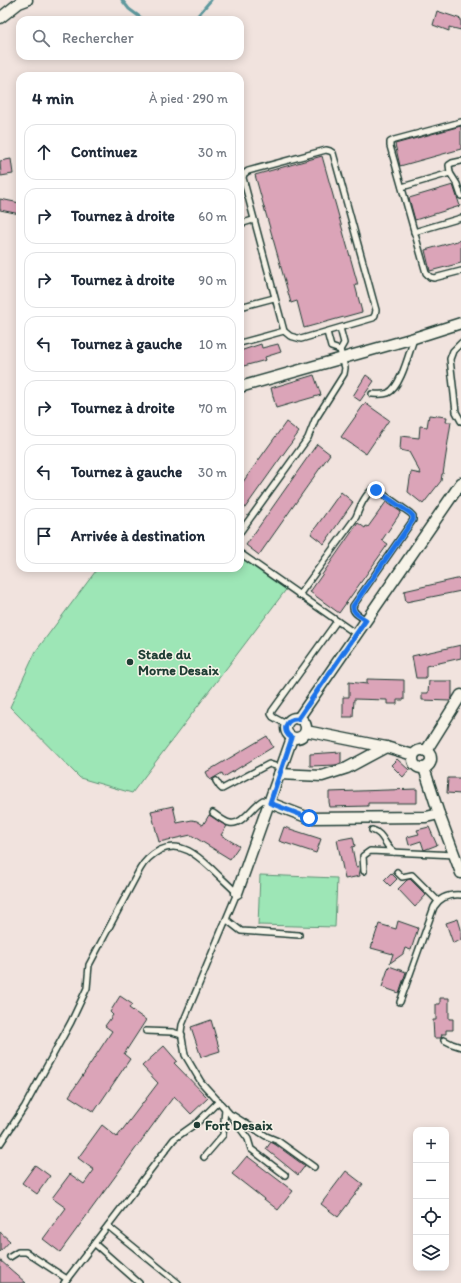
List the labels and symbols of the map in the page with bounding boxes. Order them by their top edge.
route end [367,481,385,499]
place label: Stade du Morne Desaix [138,646,220,679]
marker: Stade du Morne Desaix [125,657,135,667]
route start [300,809,318,827]
place label: Fort Desaix [205,1117,274,1134]
marker: Fort Desaix [192,1120,202,1130]

